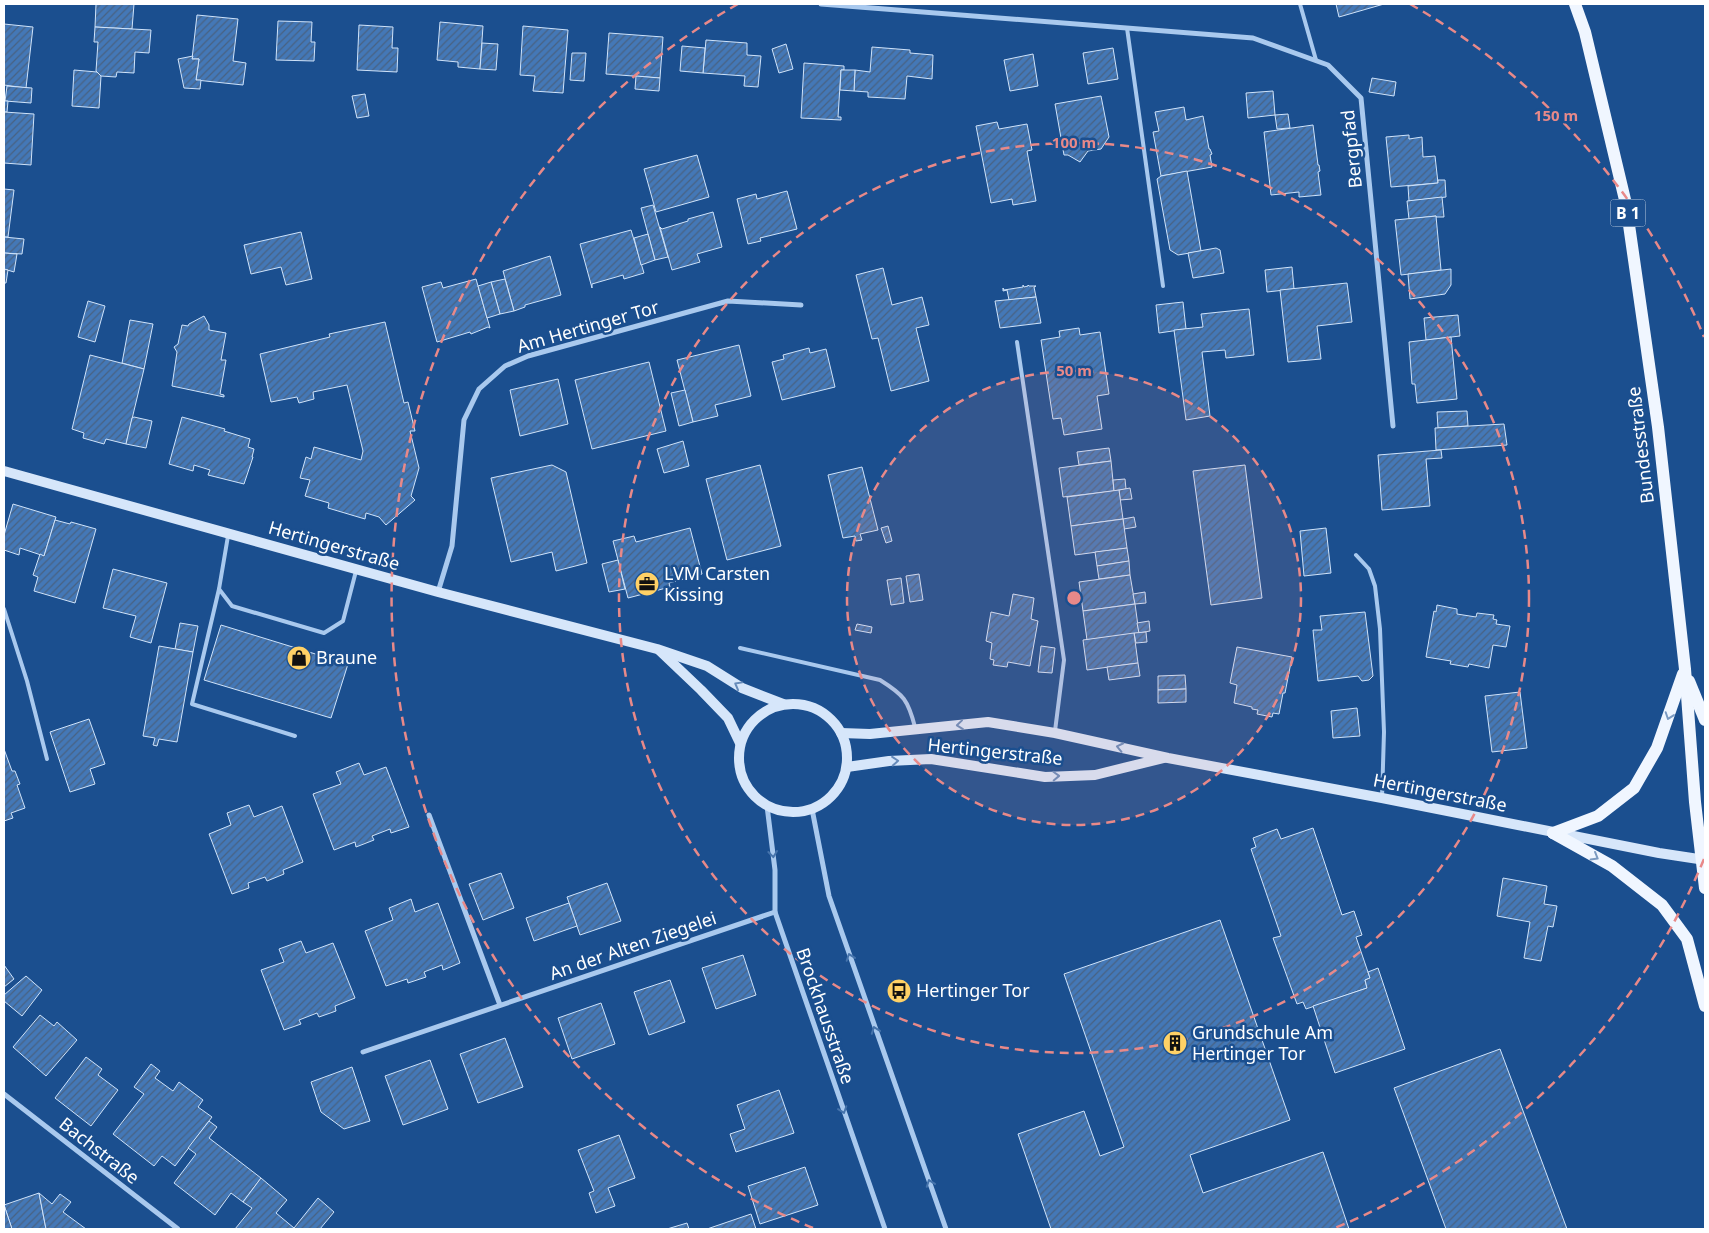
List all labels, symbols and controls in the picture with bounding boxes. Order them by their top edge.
text: 150 m [1534,105,1578,125]
street label: Bergpfad [1335,109,1367,189]
text: 100 m [1052,132,1096,152]
road number: B 1 [1610,200,1646,227]
street label: Am Hertinger Tor [514,294,662,358]
text: 50 m [1056,360,1092,380]
street label: Bundesstraße [1621,385,1659,505]
street label: Hertingerstraße [266,515,403,575]
place label: LVM Carsten Kissing [664,561,770,606]
office icon: LVM Carsten Kissing [634,571,660,597]
centre of rings [1065,589,1083,607]
shop icon: Braune [286,645,312,671]
place label: Braune [316,645,377,669]
one-way arrow [734,682,743,692]
one-way arrow [1665,711,1675,719]
one-way arrow [956,719,964,730]
street label: Hertingerstraße [926,732,1064,770]
one-way arrow [1116,742,1125,753]
one-way arrow [891,756,899,767]
street label: Hertingerstraße [1371,767,1509,817]
one-way arrow [1052,771,1060,782]
one-way arrow [1590,850,1599,860]
one-way arrow [767,851,778,859]
street label: An der Alten Ziegelei [546,905,719,985]
street label: Brockhausstraße [791,944,861,1087]
one-way arrow [846,954,856,962]
bus stop icon: Hertinger Tor [886,978,912,1004]
place label: Hertinger Tor [916,978,1030,1002]
place label: Grundschule Am Hertinger Tor [1192,1020,1333,1065]
one-way arrow [871,1027,881,1035]
building icon: Grundschule Am Hertinger Tor [1162,1030,1188,1056]
one-way arrow [838,1106,848,1114]
street label: Bachstraße [55,1111,145,1189]
one-way arrow [926,1180,936,1188]

